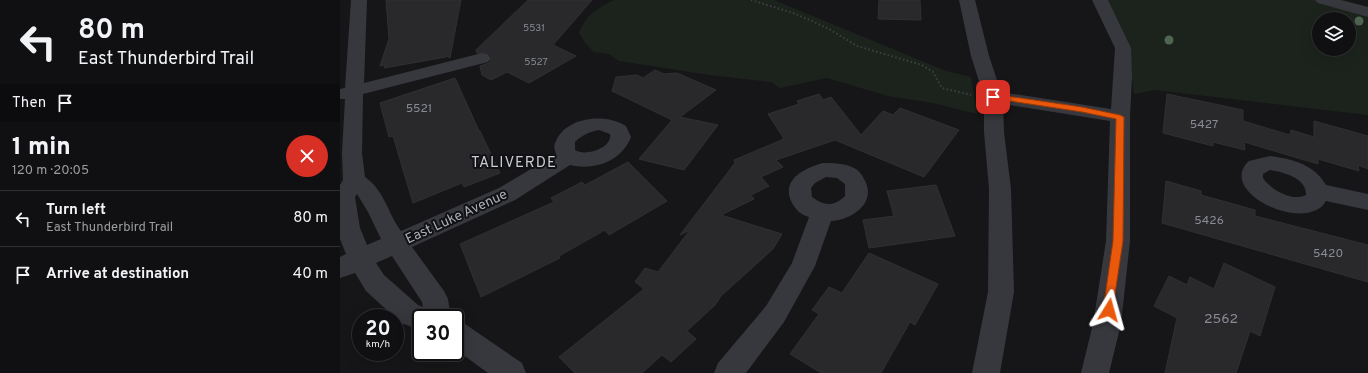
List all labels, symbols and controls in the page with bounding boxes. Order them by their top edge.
map controls [1312,12,1356,56]
button: layers [1312,12,1356,56]
text: 80 m [78,13,145,49]
icon: left [12,16,64,68]
house number: 5531 [523,22,545,35]
text: East Thunderbird Trail [78,48,254,71]
house number: 5527 [524,56,548,69]
pin [976,80,1010,114]
icon: arrive [982,86,1004,108]
icon: arrive [54,92,76,114]
text: Then [12,94,46,113]
house number: 5521 [406,101,432,117]
house number: 5427 [1190,117,1218,133]
text: 1 min [12,133,71,163]
button: close [286,135,328,177]
district label: TALIVERDE [471,154,557,173]
text: 120 m · 20:05 [12,163,89,179]
street label: East Luke Avenue [403,186,510,248]
text: Turn left [46,201,106,220]
icon: left [12,208,34,230]
text: 80 m [293,209,328,228]
house number: 5426 [1194,213,1224,229]
text: East Thunderbird Trail [46,220,173,236]
house number: 5420 [1313,246,1343,262]
icon: arrive [12,264,34,286]
text: Arrive at destination [46,265,189,284]
text: 40 m [293,265,328,284]
position arrow [1088,289,1130,331]
speed limit sign: 30 [412,309,464,361]
house number: 2562 [1204,311,1238,328]
text: 20 [365,317,391,343]
text: km/h [366,338,390,351]

